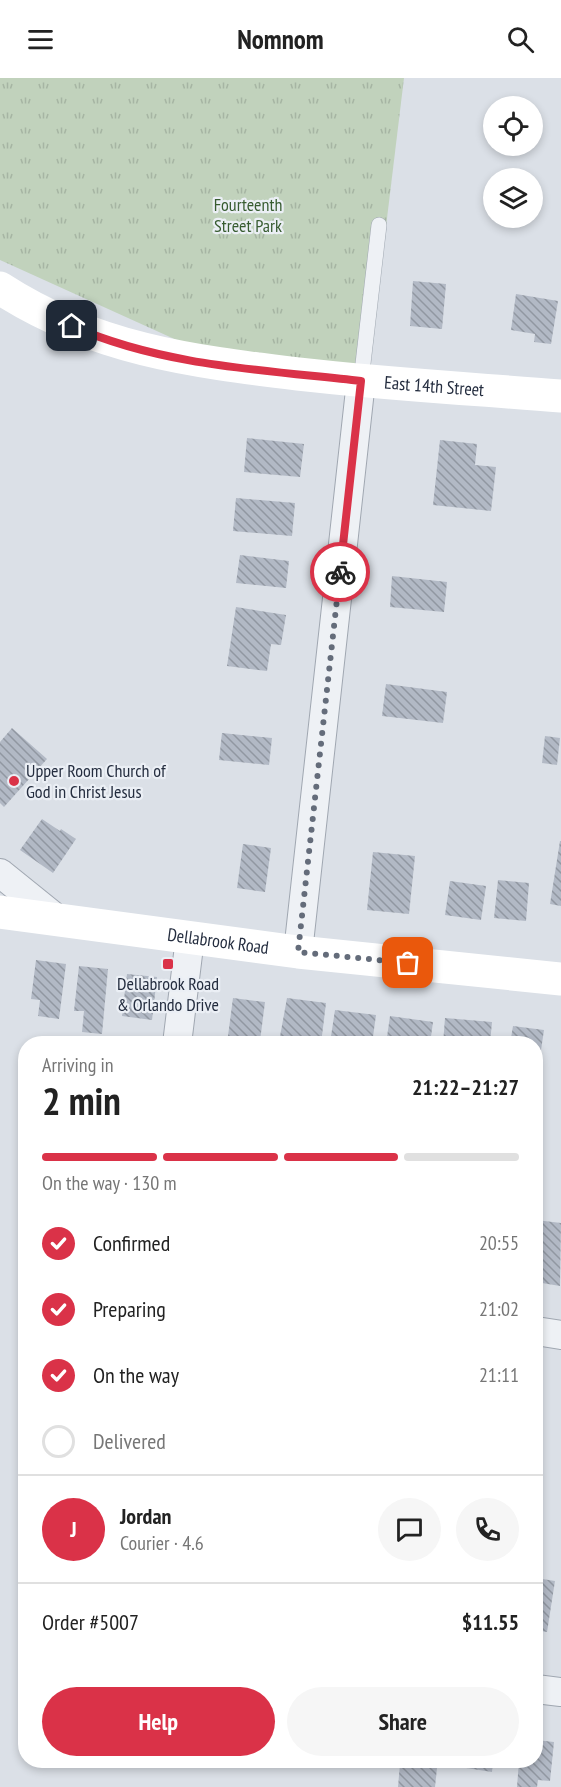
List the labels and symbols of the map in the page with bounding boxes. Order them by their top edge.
park label: Fourteenth Street Park [214,193,282,237]
pin [46,300,97,351]
street label: East 14th Street [383,371,485,401]
courier [310,542,370,602]
place label: Upper Room Church of God in Christ Jesus [26,759,167,803]
marker: Upper Room Church of God in Christ Jesus [7,774,21,788]
street label: Dellabrook Road [166,923,270,959]
pin [382,937,433,988]
marker: Dellabrook Road & Orlando Drive [161,957,175,971]
place label: Dellabrook Road & Orlando Drive [117,972,219,1016]

